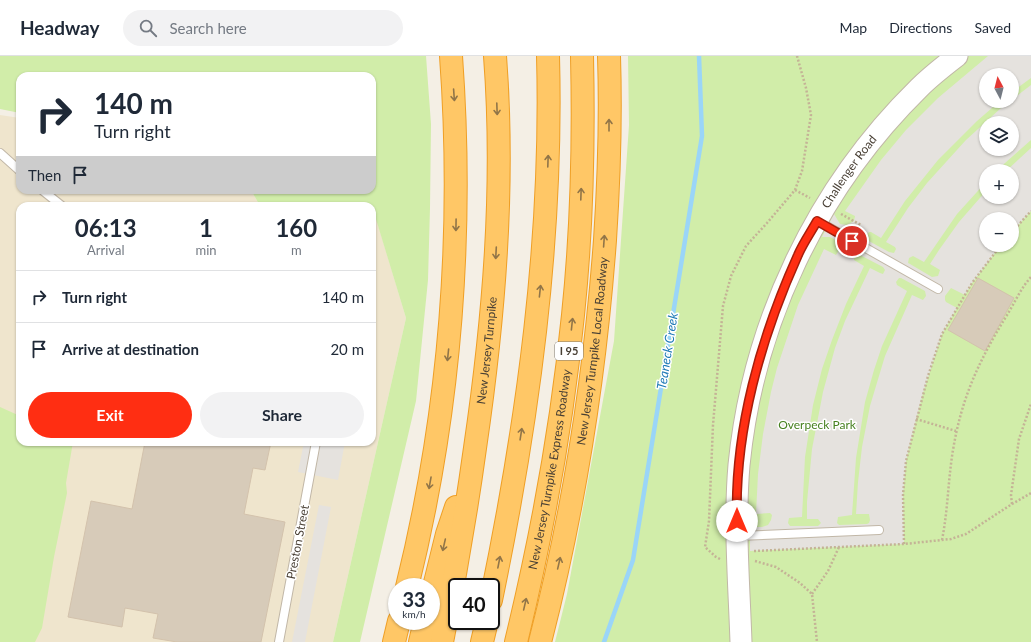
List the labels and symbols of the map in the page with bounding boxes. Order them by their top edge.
north arrow [979,68,1019,108]
one-way arrow [450,88,457,101]
one-way arrow [494,102,501,115]
one-way arrow [605,119,613,132]
street label: Challenger Road [818,132,880,211]
one-way arrow [544,155,552,168]
one-way arrow [578,188,585,201]
one-way arrow [452,218,460,231]
pin [835,224,869,258]
one-way arrow [601,235,608,248]
one-way arrow [493,246,500,259]
street label: New Jersey Turnpike Local Roadway [573,256,611,446]
one-way arrow [536,285,543,298]
street label: New Jersey Turnpike [473,296,500,405]
water label: Teaneck Creek [653,311,681,391]
one-way arrow [568,318,576,331]
road number: I 95 [555,342,583,360]
one-way arrow [444,348,451,361]
street label: New Jersey Turnpike Express Roadway [525,368,574,571]
park label: Overpeck Park [778,417,857,432]
one-way arrow [517,428,525,441]
one-way arrow [425,476,433,489]
position arrow [716,500,758,542]
street label: Preston Street [283,503,312,580]
one-way arrow [440,538,447,551]
one-way arrow [495,556,503,569]
one-way arrow [556,557,563,570]
speed limit sign: 40 [448,578,500,630]
one-way arrow [521,598,529,611]

